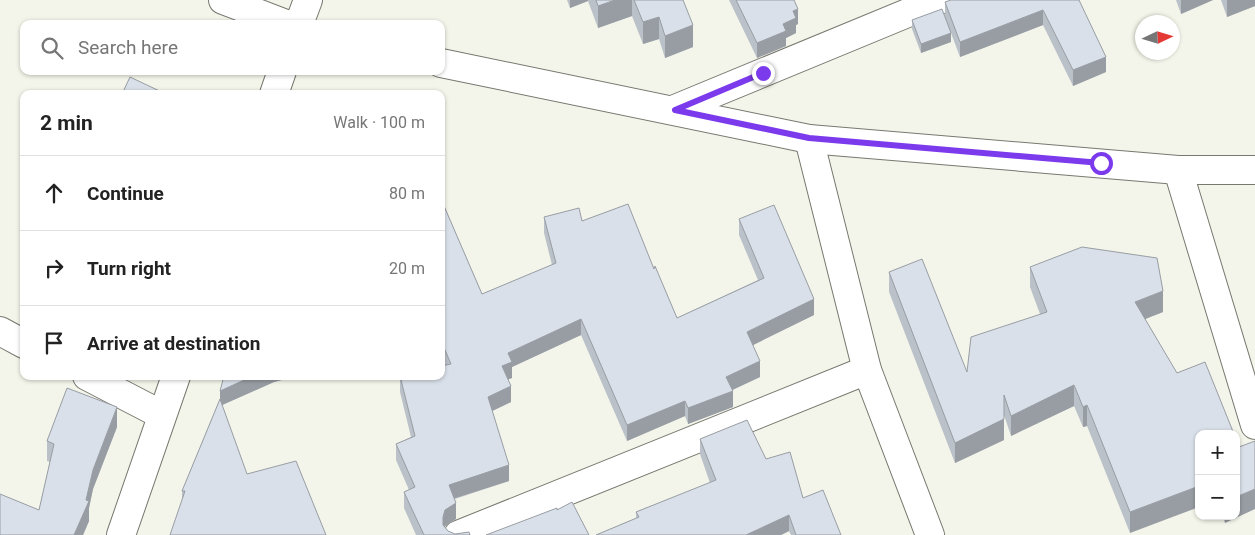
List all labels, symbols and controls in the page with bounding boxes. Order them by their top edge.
north arrow [1135,15,1180,60]
search box [20,20,445,75]
icon: search [38,34,66,62]
text: Search here [78,36,178,59]
route end [752,62,775,85]
text: 2 min [40,111,93,135]
text: Walk · 100 m [333,113,425,132]
route start [1090,152,1113,175]
icon: ahead [40,179,68,207]
text: Continue [87,182,164,205]
text: 80 m [389,184,425,203]
icon: right [40,254,68,282]
text: Turn right [87,257,171,280]
text: 20 m [389,259,425,278]
icon: arrive [40,329,68,357]
text: Arrive at destination [87,332,260,355]
map controls [1195,430,1240,520]
button: + [1195,430,1240,475]
button: − [1195,475,1240,520]

